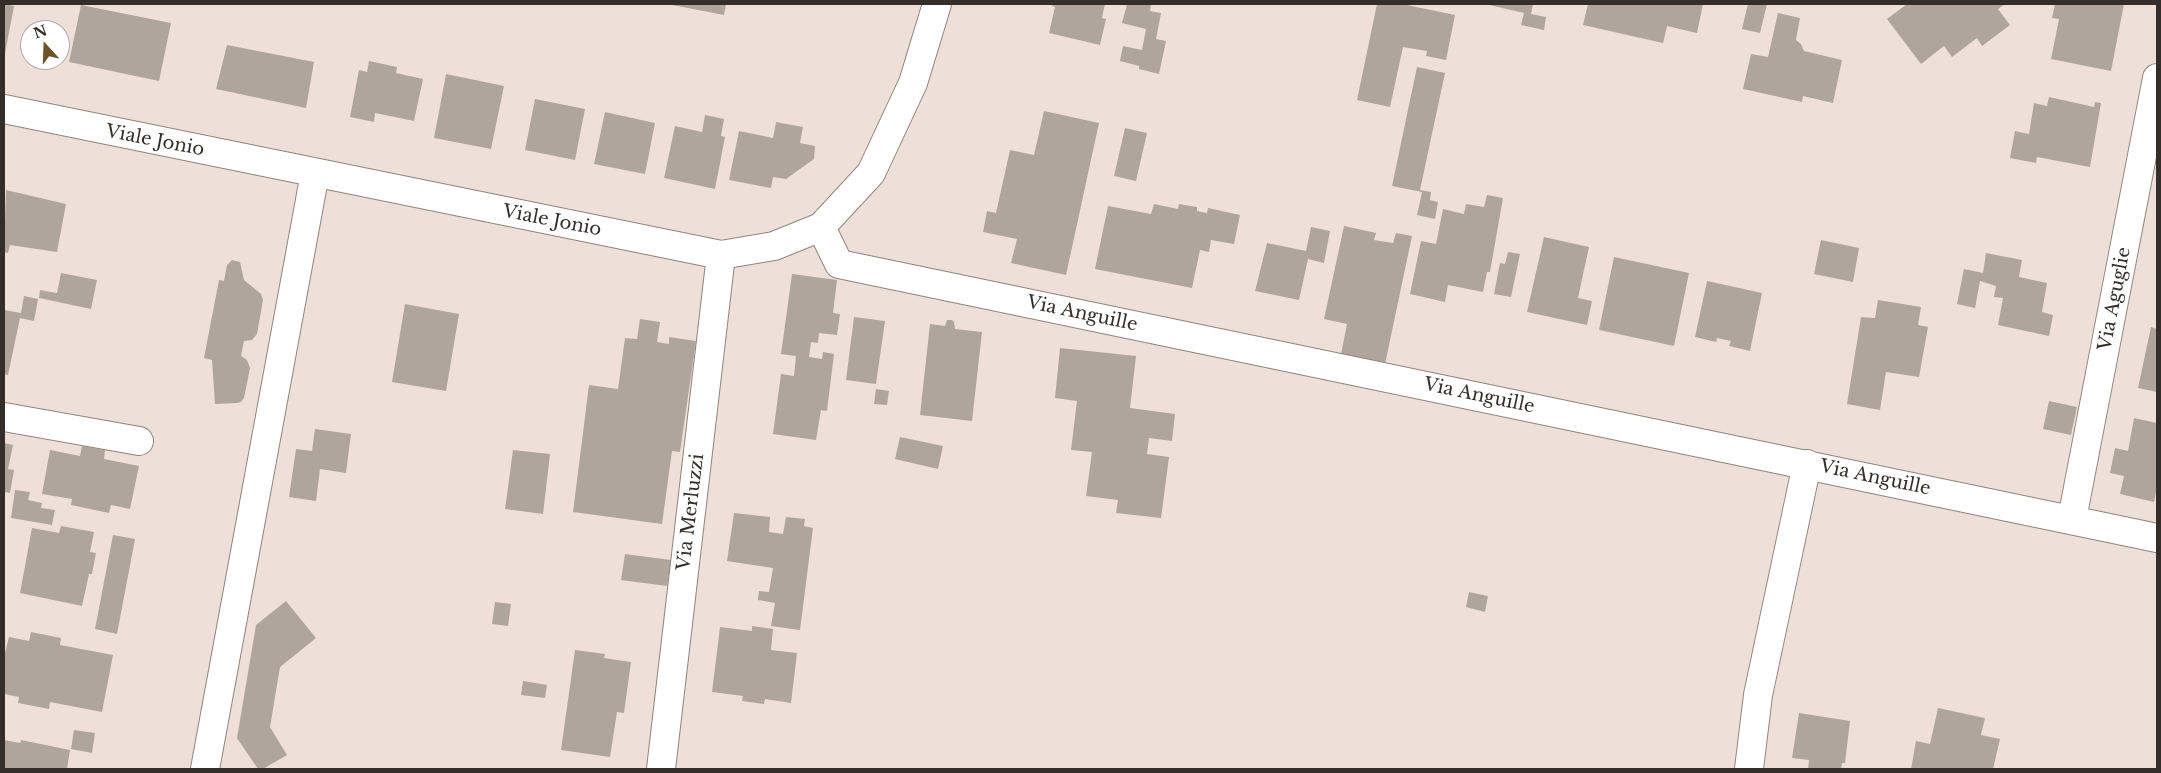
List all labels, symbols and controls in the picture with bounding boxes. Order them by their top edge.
north arrow [20,20,70,70]
text: N [31,21,49,43]
street label: Viale Jonio [104,121,206,161]
street label: Viale Jonio [501,201,603,241]
street label: Via Aguglie [2094,245,2136,353]
street label: Via Anguille [1025,292,1139,336]
street label: Via Anguille [1422,374,1536,418]
street label: Via Merluzzi [673,452,709,572]
street label: Via Anguille [1818,456,1932,500]

